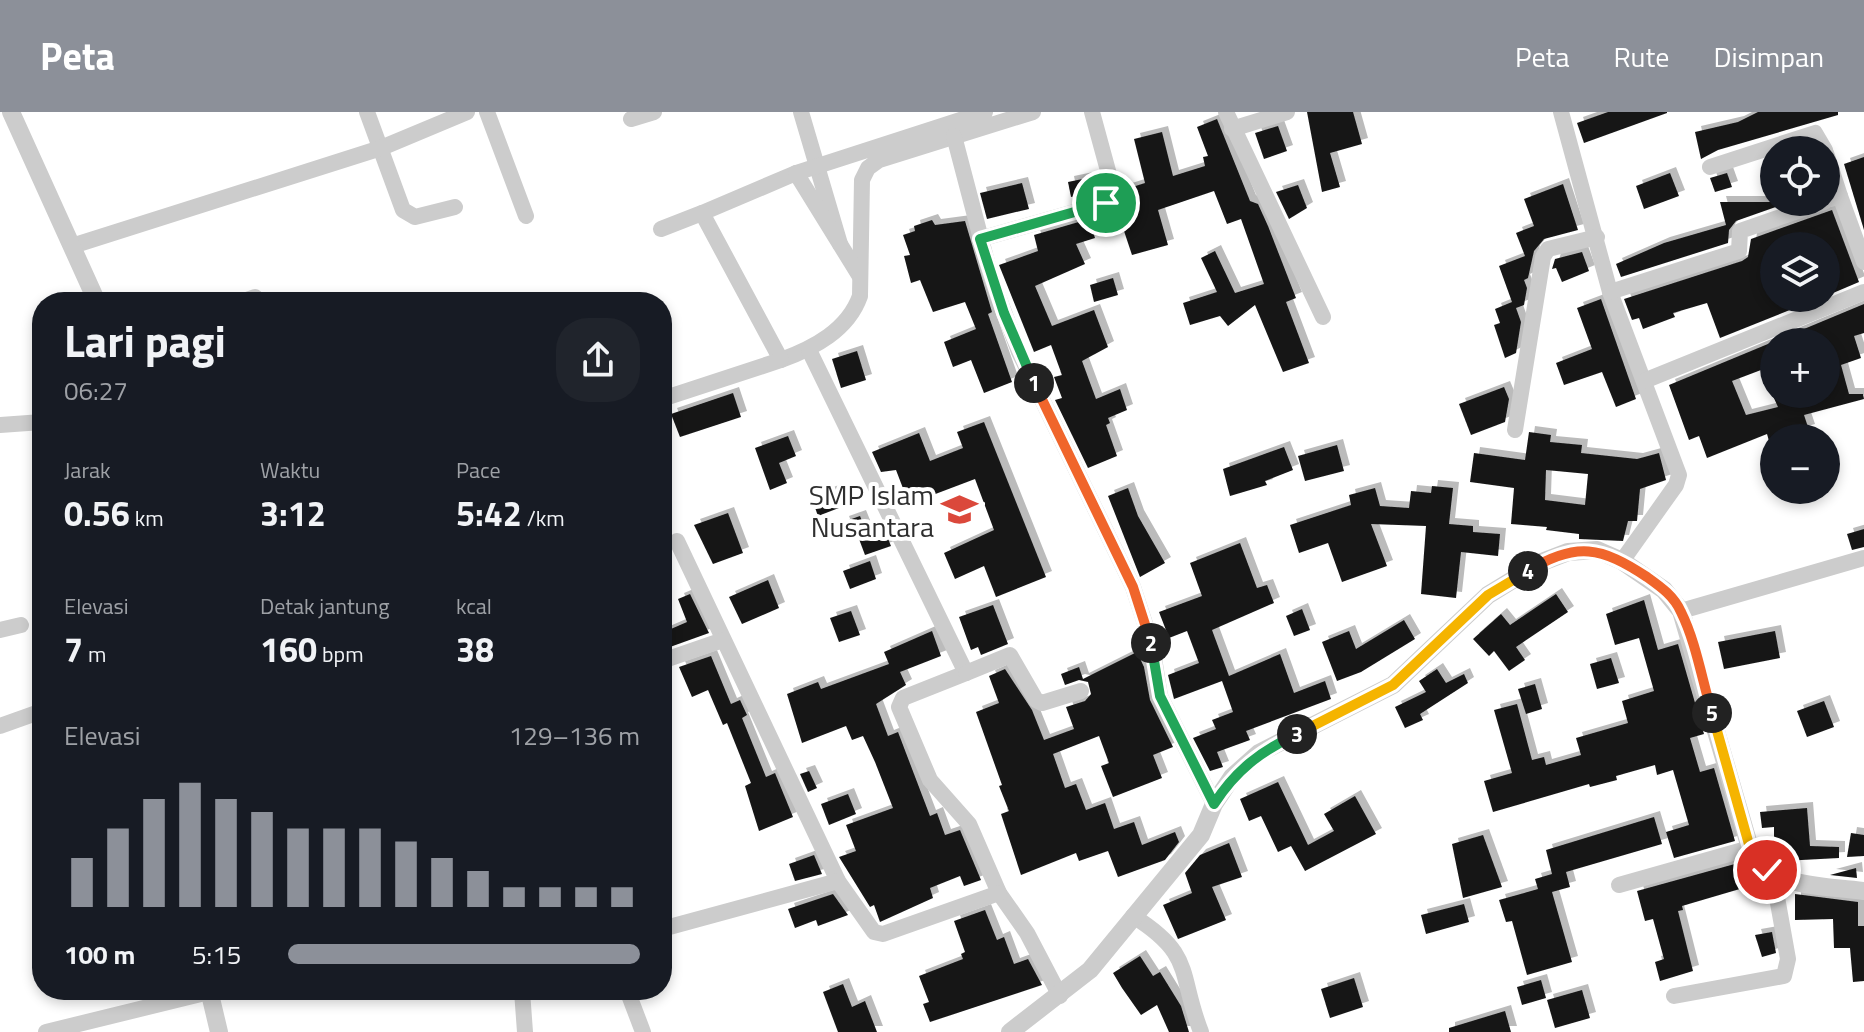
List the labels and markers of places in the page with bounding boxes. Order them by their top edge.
pin [1072,169,1140,237]
pin: 1 [1014,363,1054,403]
place label: SMP Islam Nusantara [809,473,934,548]
school or university icon: SMP Islam Nusantara [941,491,979,529]
pin: 4 [1508,551,1548,591]
pin: 2 [1131,623,1171,663]
pin: 5 [1692,693,1732,733]
pin: 3 [1277,714,1317,754]
pin [1733,836,1801,904]

